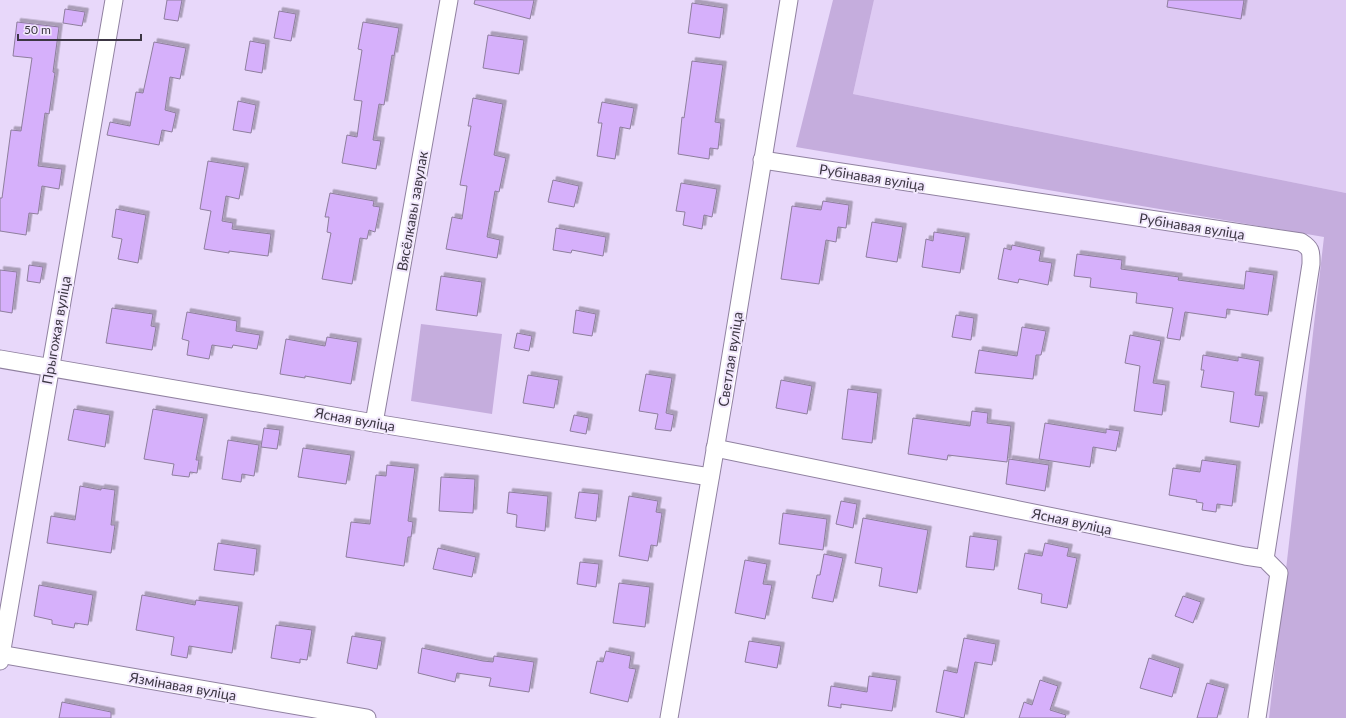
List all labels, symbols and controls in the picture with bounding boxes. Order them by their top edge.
scale bar [18,16,141,42]
text: 50 m [24,22,51,37]
street label: Вясёлкавы завулак [393,149,431,272]
street label: Рубінавая вуліца [818,160,926,194]
street label: Рубінавая вуліца [1138,209,1246,243]
street label: Прыгожая вуліца [38,274,74,386]
street label: Светлая вуліца [714,310,746,408]
street label: Ясная вуліца [312,403,397,434]
street label: Ясная вуліца [1029,504,1114,538]
street label: Язмінавая вуліца [127,668,238,704]

